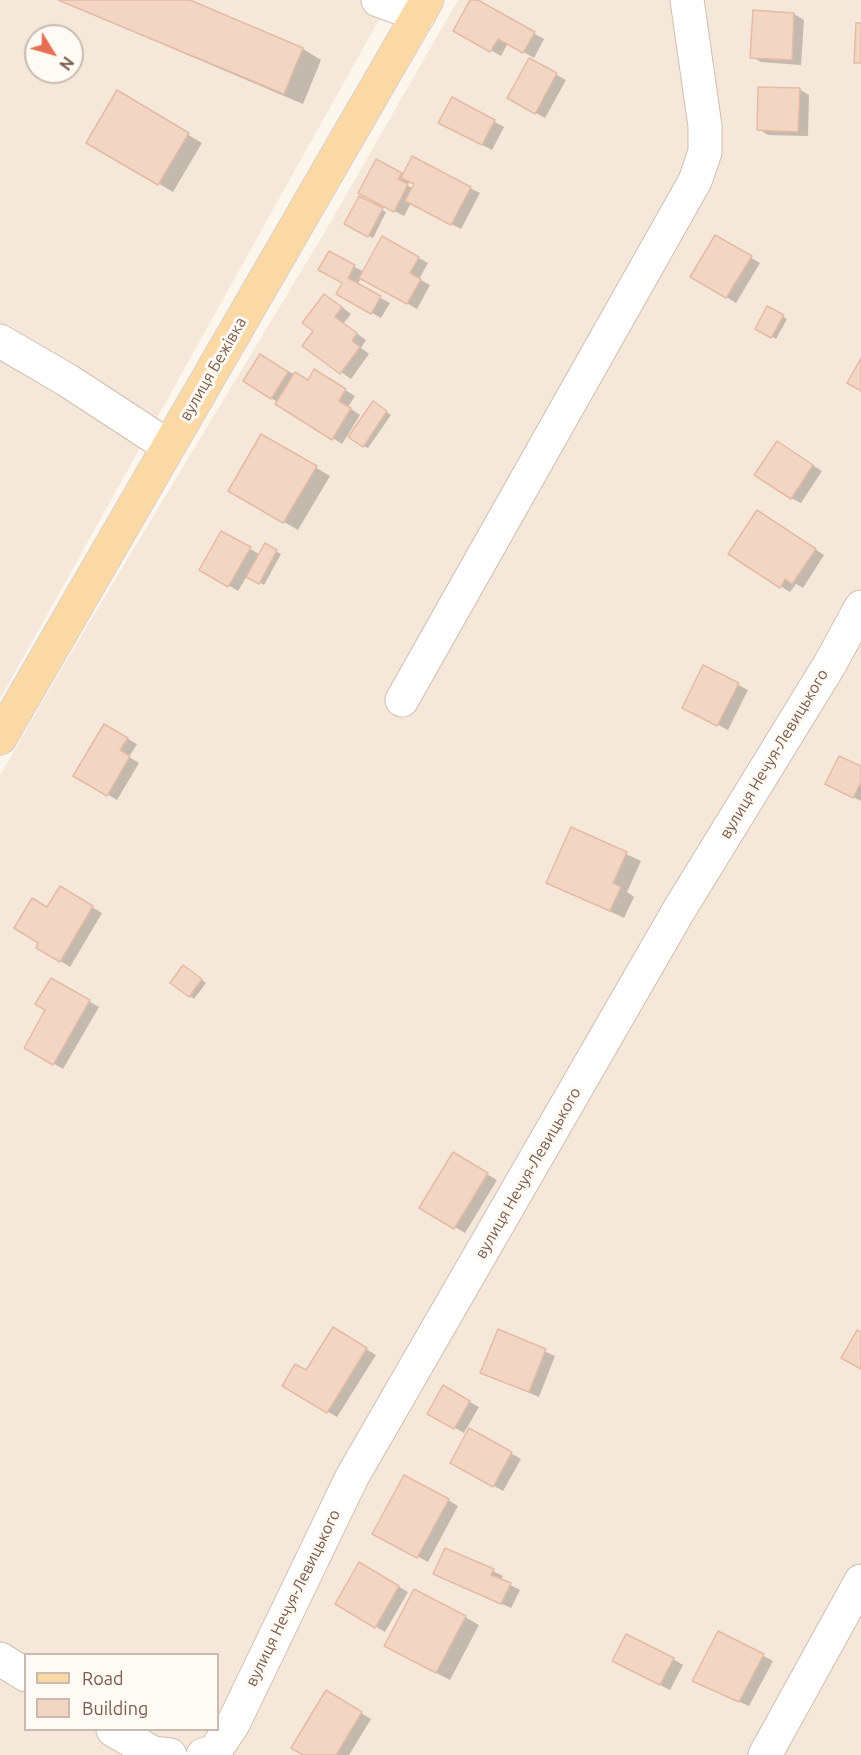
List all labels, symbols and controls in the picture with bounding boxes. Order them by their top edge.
north arrow [24,24,84,84]
text: N [56,53,78,74]
street label: вулиця Бежівка [176,314,250,424]
street label: вулиця Нечуя-Левицького [716,666,832,842]
street label: вулиця Нечуя-Левицького [471,1084,585,1262]
street label: вулиця Нечуя-Левицького [242,1506,344,1690]
legend [24,1653,219,1731]
text: Road [82,1668,124,1688]
text: Building [82,1698,148,1718]

